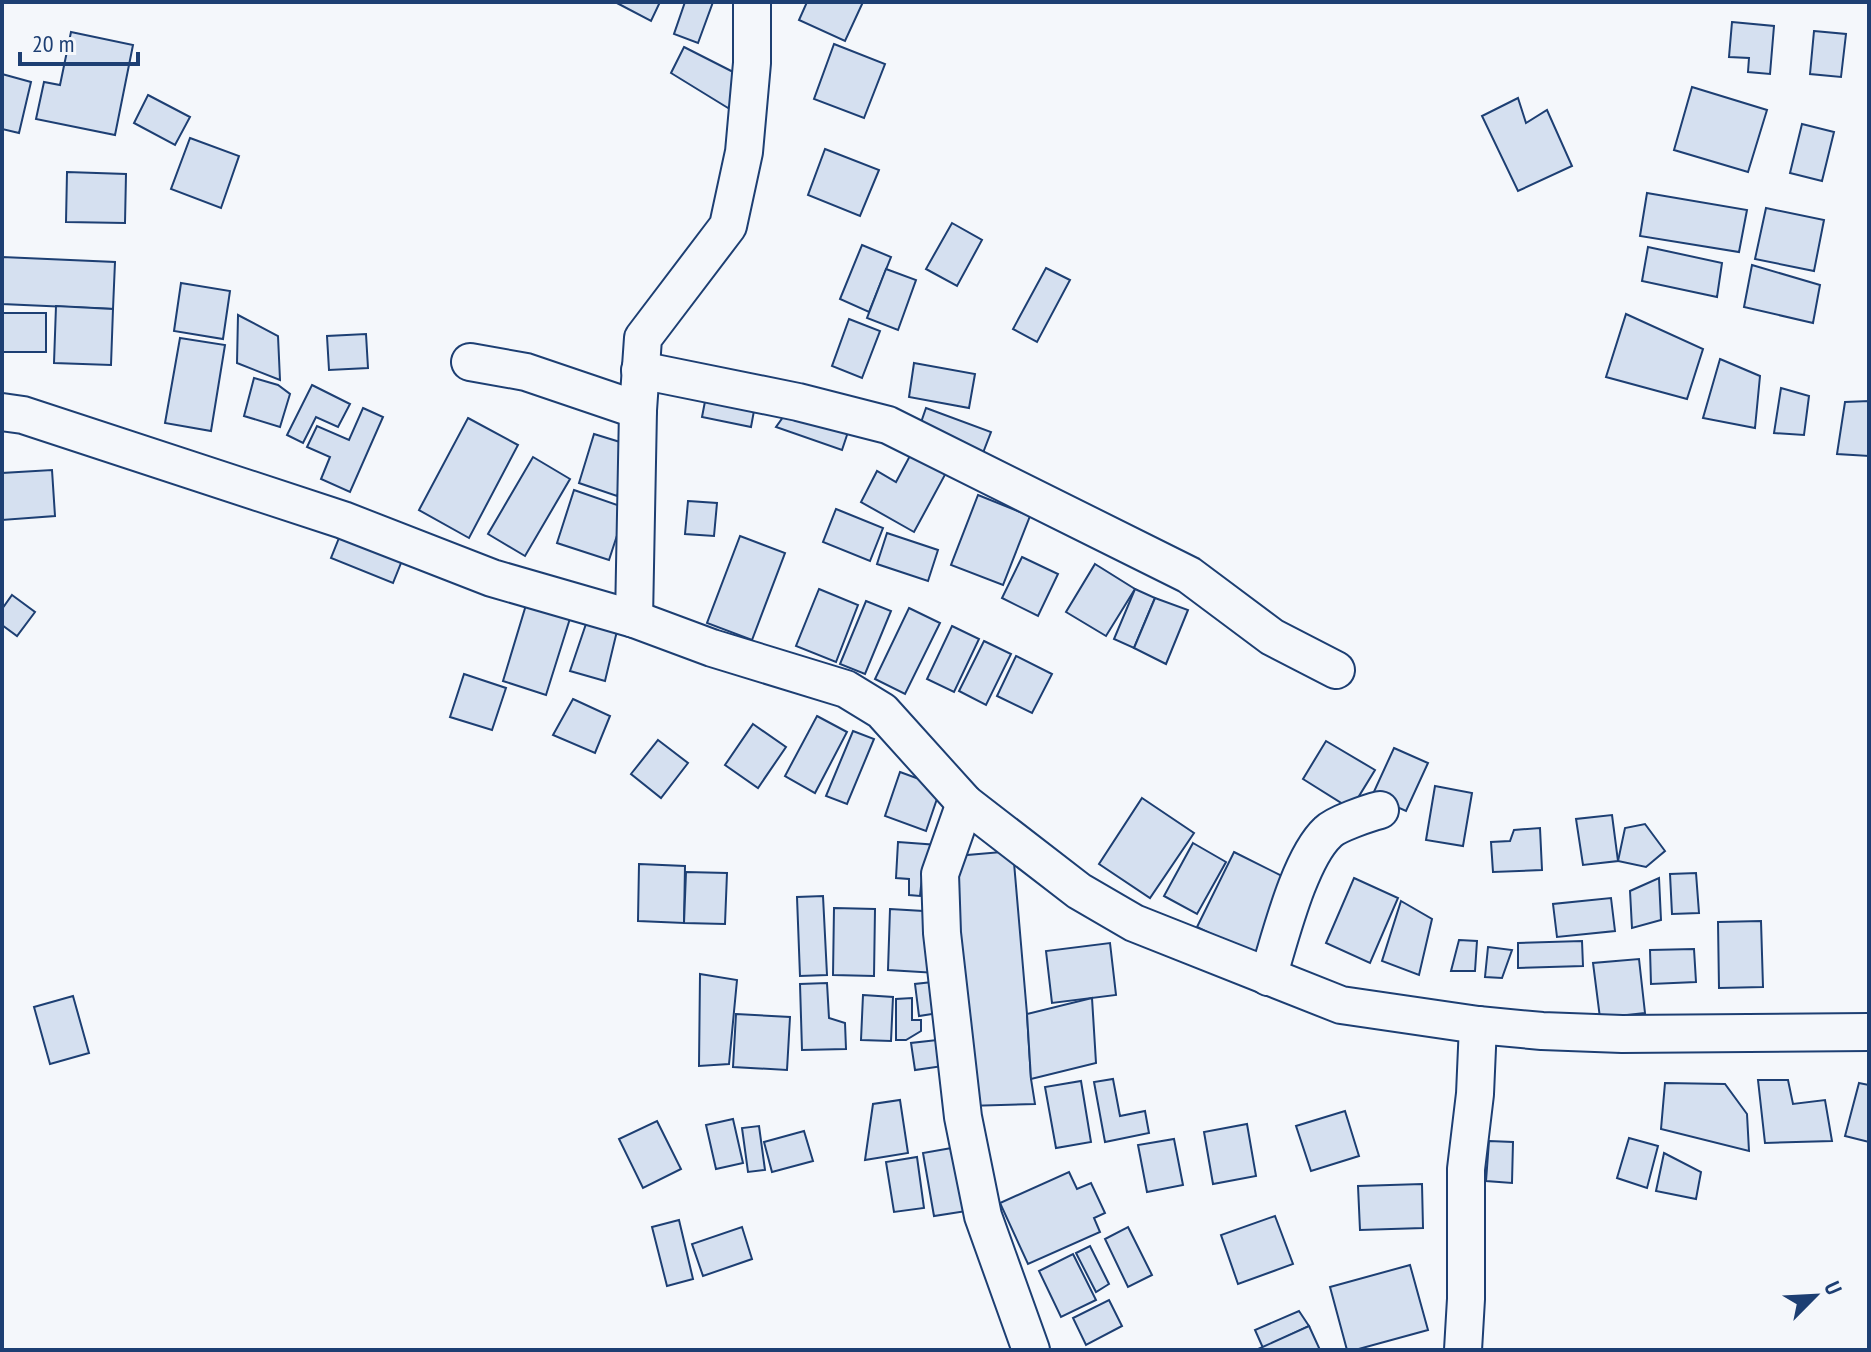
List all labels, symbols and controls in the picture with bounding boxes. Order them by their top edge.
scale bar [20,16,138,66]
text: 20 m [32,28,74,59]
north arrow [1775,1256,1855,1336]
text: U [1818,1277,1848,1299]

